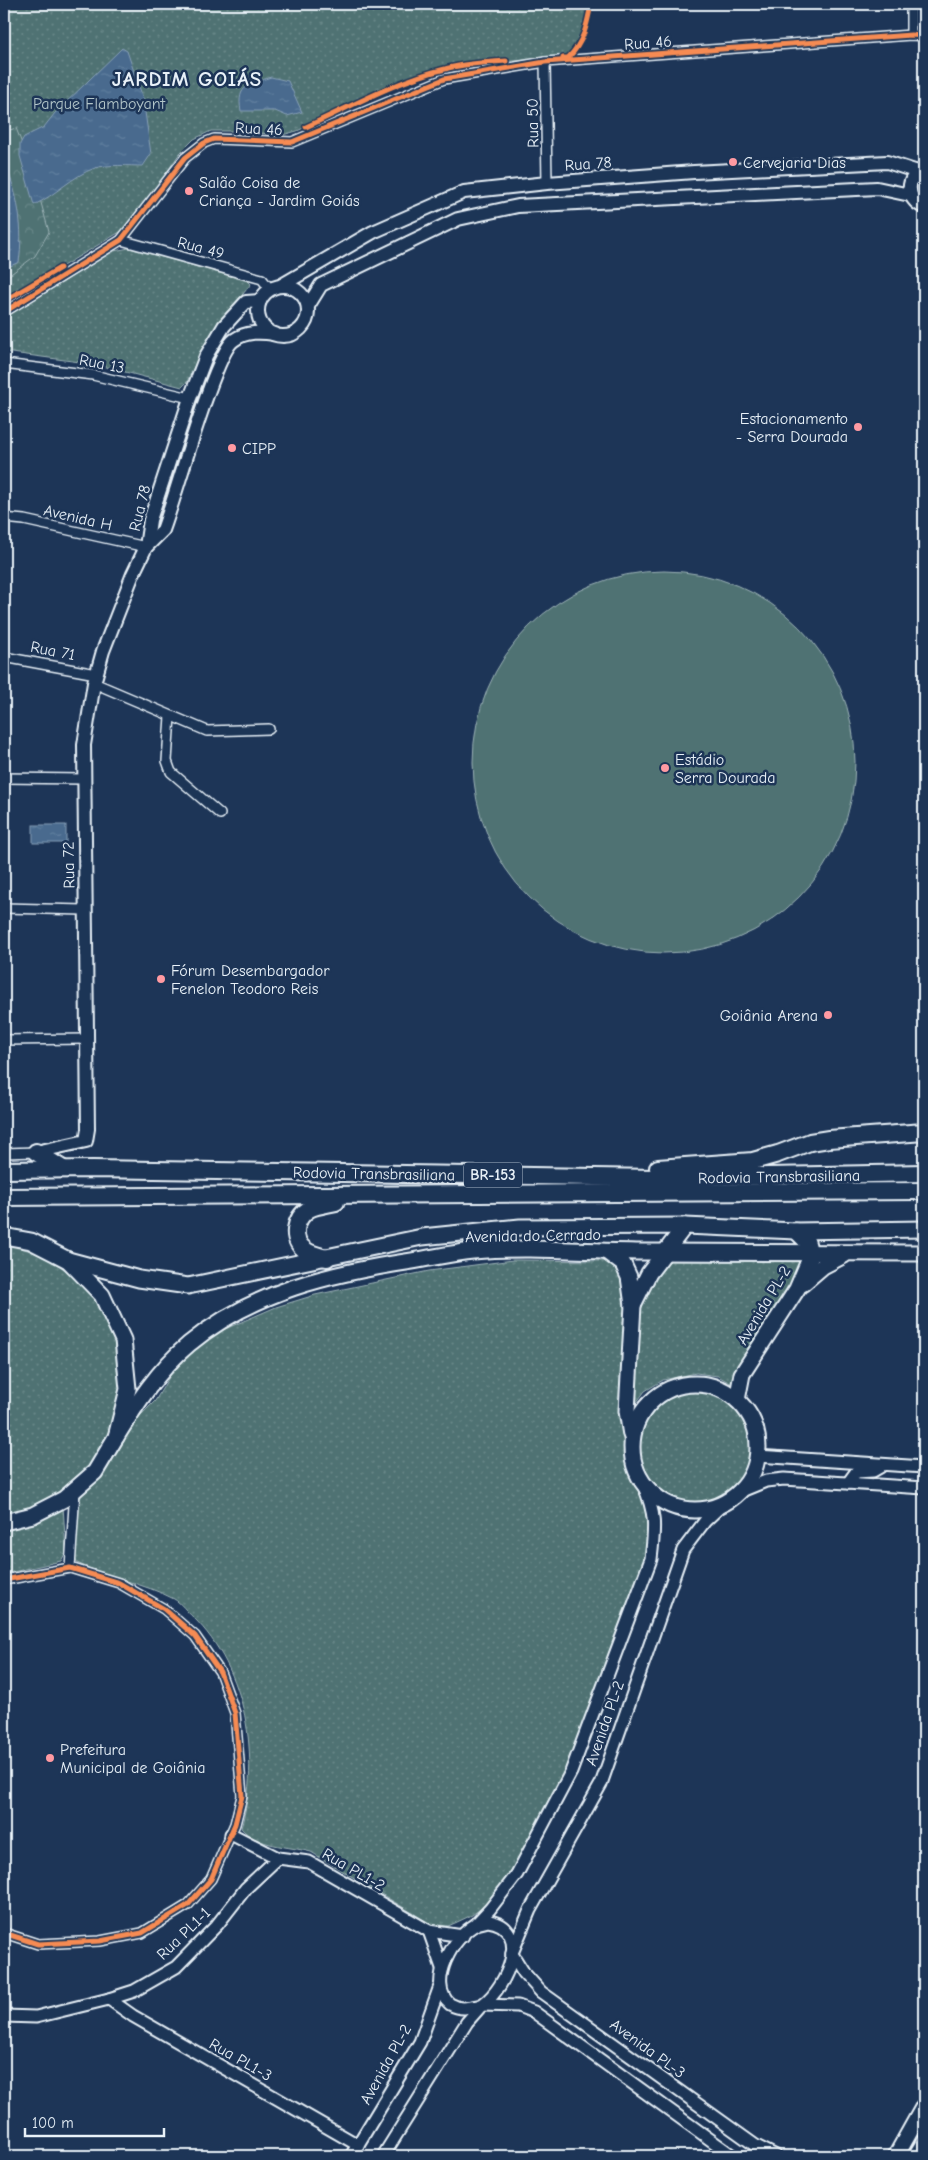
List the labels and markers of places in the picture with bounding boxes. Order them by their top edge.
place label: Cervejaria Dias [743,154,846,172]
marker: Cervejaria Dias [727,156,739,168]
place label: Salão Coisa de Criança - Jardim Goiás [199,174,360,210]
marker: Salão Coisa de Criança - Jardim Goiás [183,185,195,197]
place label: Estacionamento - Serra Dourada [736,410,848,446]
marker: Estacionamento - Serra Dourada [852,421,864,433]
place label: CIPP [242,440,276,458]
marker: CIPP [226,442,238,454]
place label: Estádio Serra Dourada [675,751,776,787]
marker: Estádio Serra Dourada [659,762,671,774]
place label: Fórum Desembargador Fenelon Teodoro Reis [171,962,330,998]
marker: Fórum Desembargador Fenelon Teodoro Reis [155,973,167,985]
place label: Goiânia Arena [720,1007,818,1025]
marker: Goiânia Arena [822,1009,834,1021]
place label: Prefeitura Municipal de Goiânia [60,1741,205,1777]
marker: Prefeitura Municipal de Goiânia [44,1752,56,1764]

